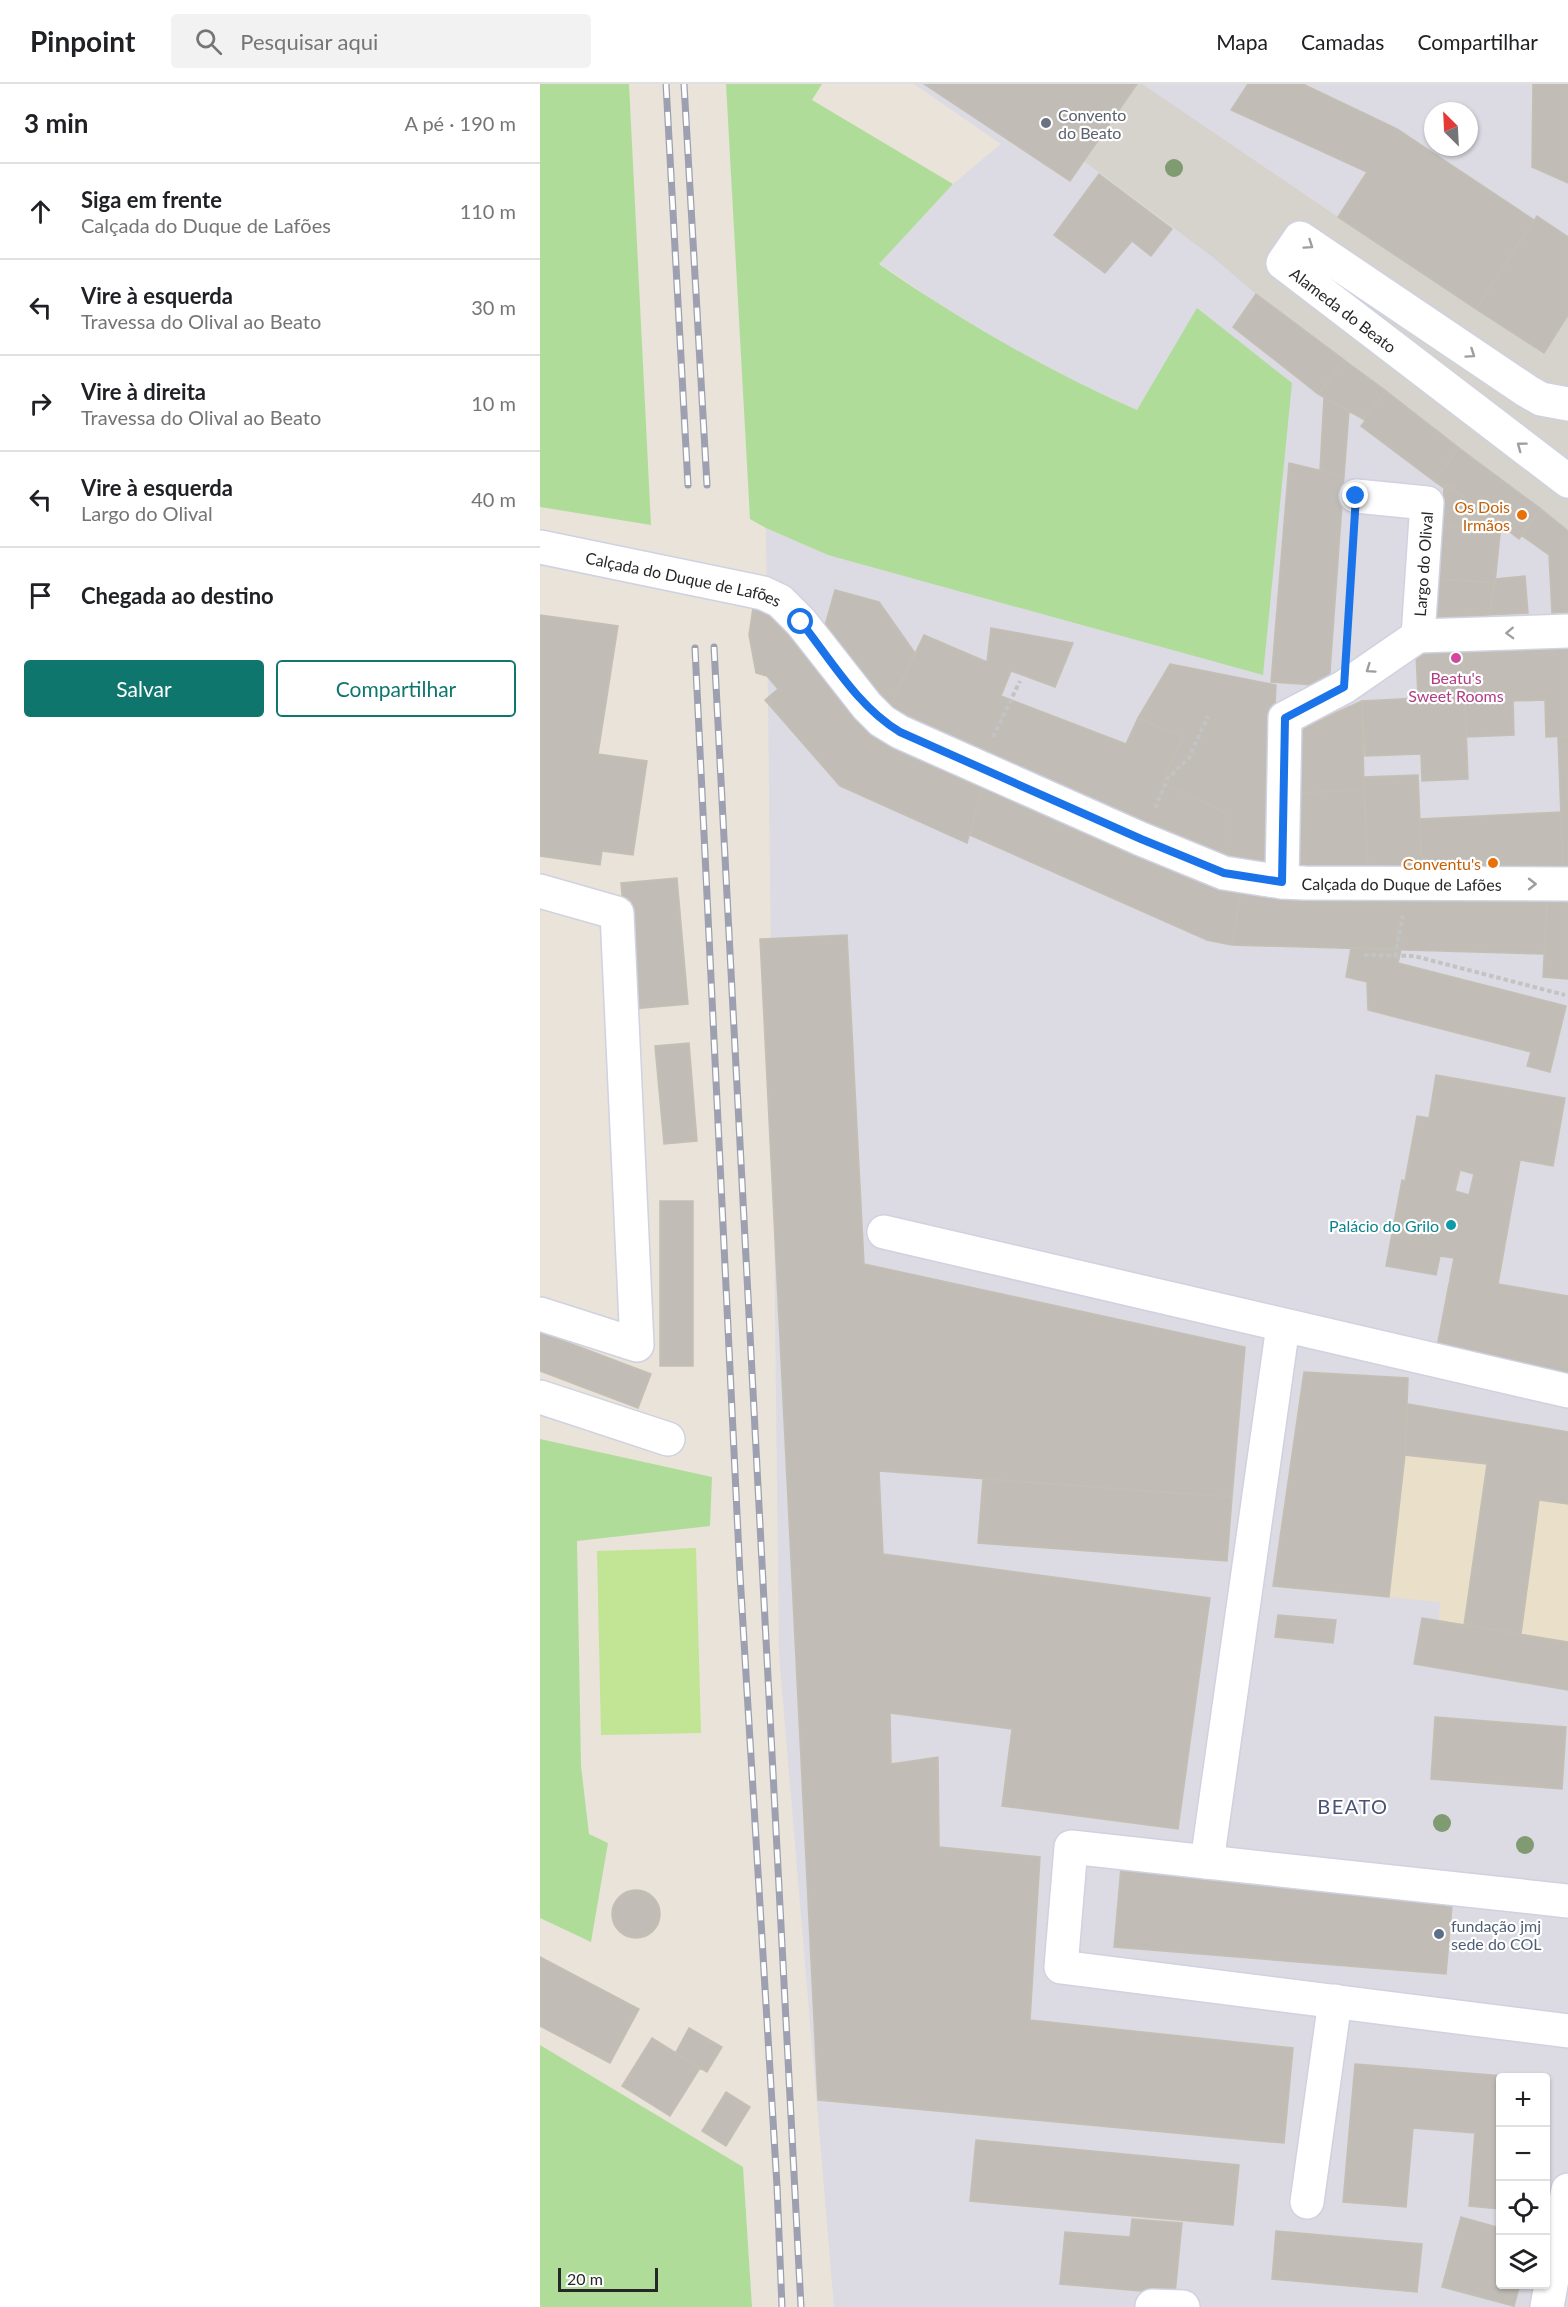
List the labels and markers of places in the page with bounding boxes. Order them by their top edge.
place label: Convento do Beato [1058,105,1126,142]
marker: Convento do Beato [1039,116,1053,130]
place label: Os Dois Irmãos [1454,497,1510,534]
marker: Os Dois Irmãos [1515,508,1529,522]
marker: Beatu's Sweet Rooms [1449,651,1463,665]
place label: Beatu's Sweet Rooms [1408,668,1504,705]
place label: Conventu's [1403,854,1481,873]
marker: Conventu's [1486,856,1500,870]
place label: Palácio do Grilo [1329,1216,1439,1235]
marker: Palácio do Grilo [1444,1218,1458,1232]
place label: fundação jmj sede do COL [1451,1916,1542,1953]
marker: fundação jmj sede do COL [1432,1927,1446,1941]

